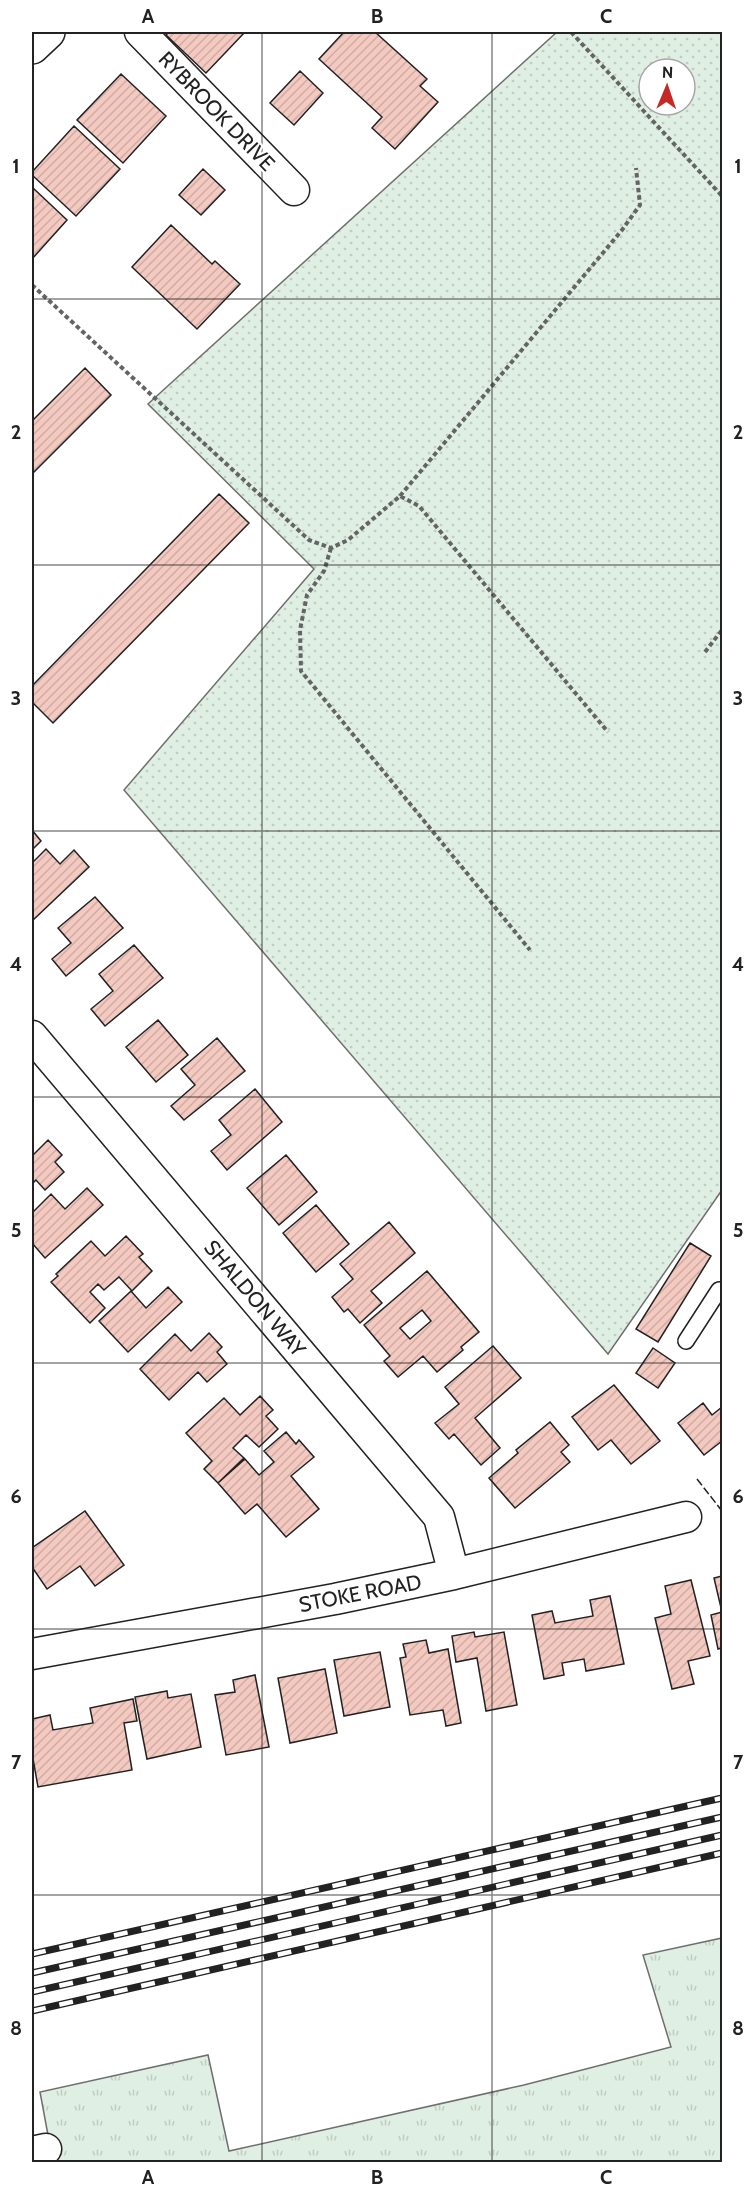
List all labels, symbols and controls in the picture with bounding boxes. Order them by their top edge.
text: A [142,4,155,28]
text: B [371,4,383,28]
text: C [600,4,612,28]
street label: RYBROOK DRIVE [154,46,280,176]
north arrow [637,57,697,117]
text: N [662,63,673,82]
text: 1 [12,154,20,178]
text: 1 [734,154,742,178]
text: 2 [11,420,21,444]
text: 2 [733,420,743,444]
text: 3 [11,686,21,710]
text: 3 [733,686,743,710]
text: 4 [10,952,22,976]
text: 4 [732,952,744,976]
text: 5 [11,1218,21,1242]
text: 5 [733,1218,743,1242]
street label: SHALDON WAY [199,1235,312,1362]
text: 6 [10,1484,22,1508]
text: 6 [732,1484,744,1508]
street label: STOKE ROAD [297,1569,423,1617]
text: 7 [11,1750,22,1774]
text: 7 [733,1750,744,1774]
text: 8 [10,2016,22,2040]
text: 8 [732,2016,744,2040]
text: A [142,2165,155,2189]
text: B [371,2165,383,2189]
text: C [600,2165,612,2189]

